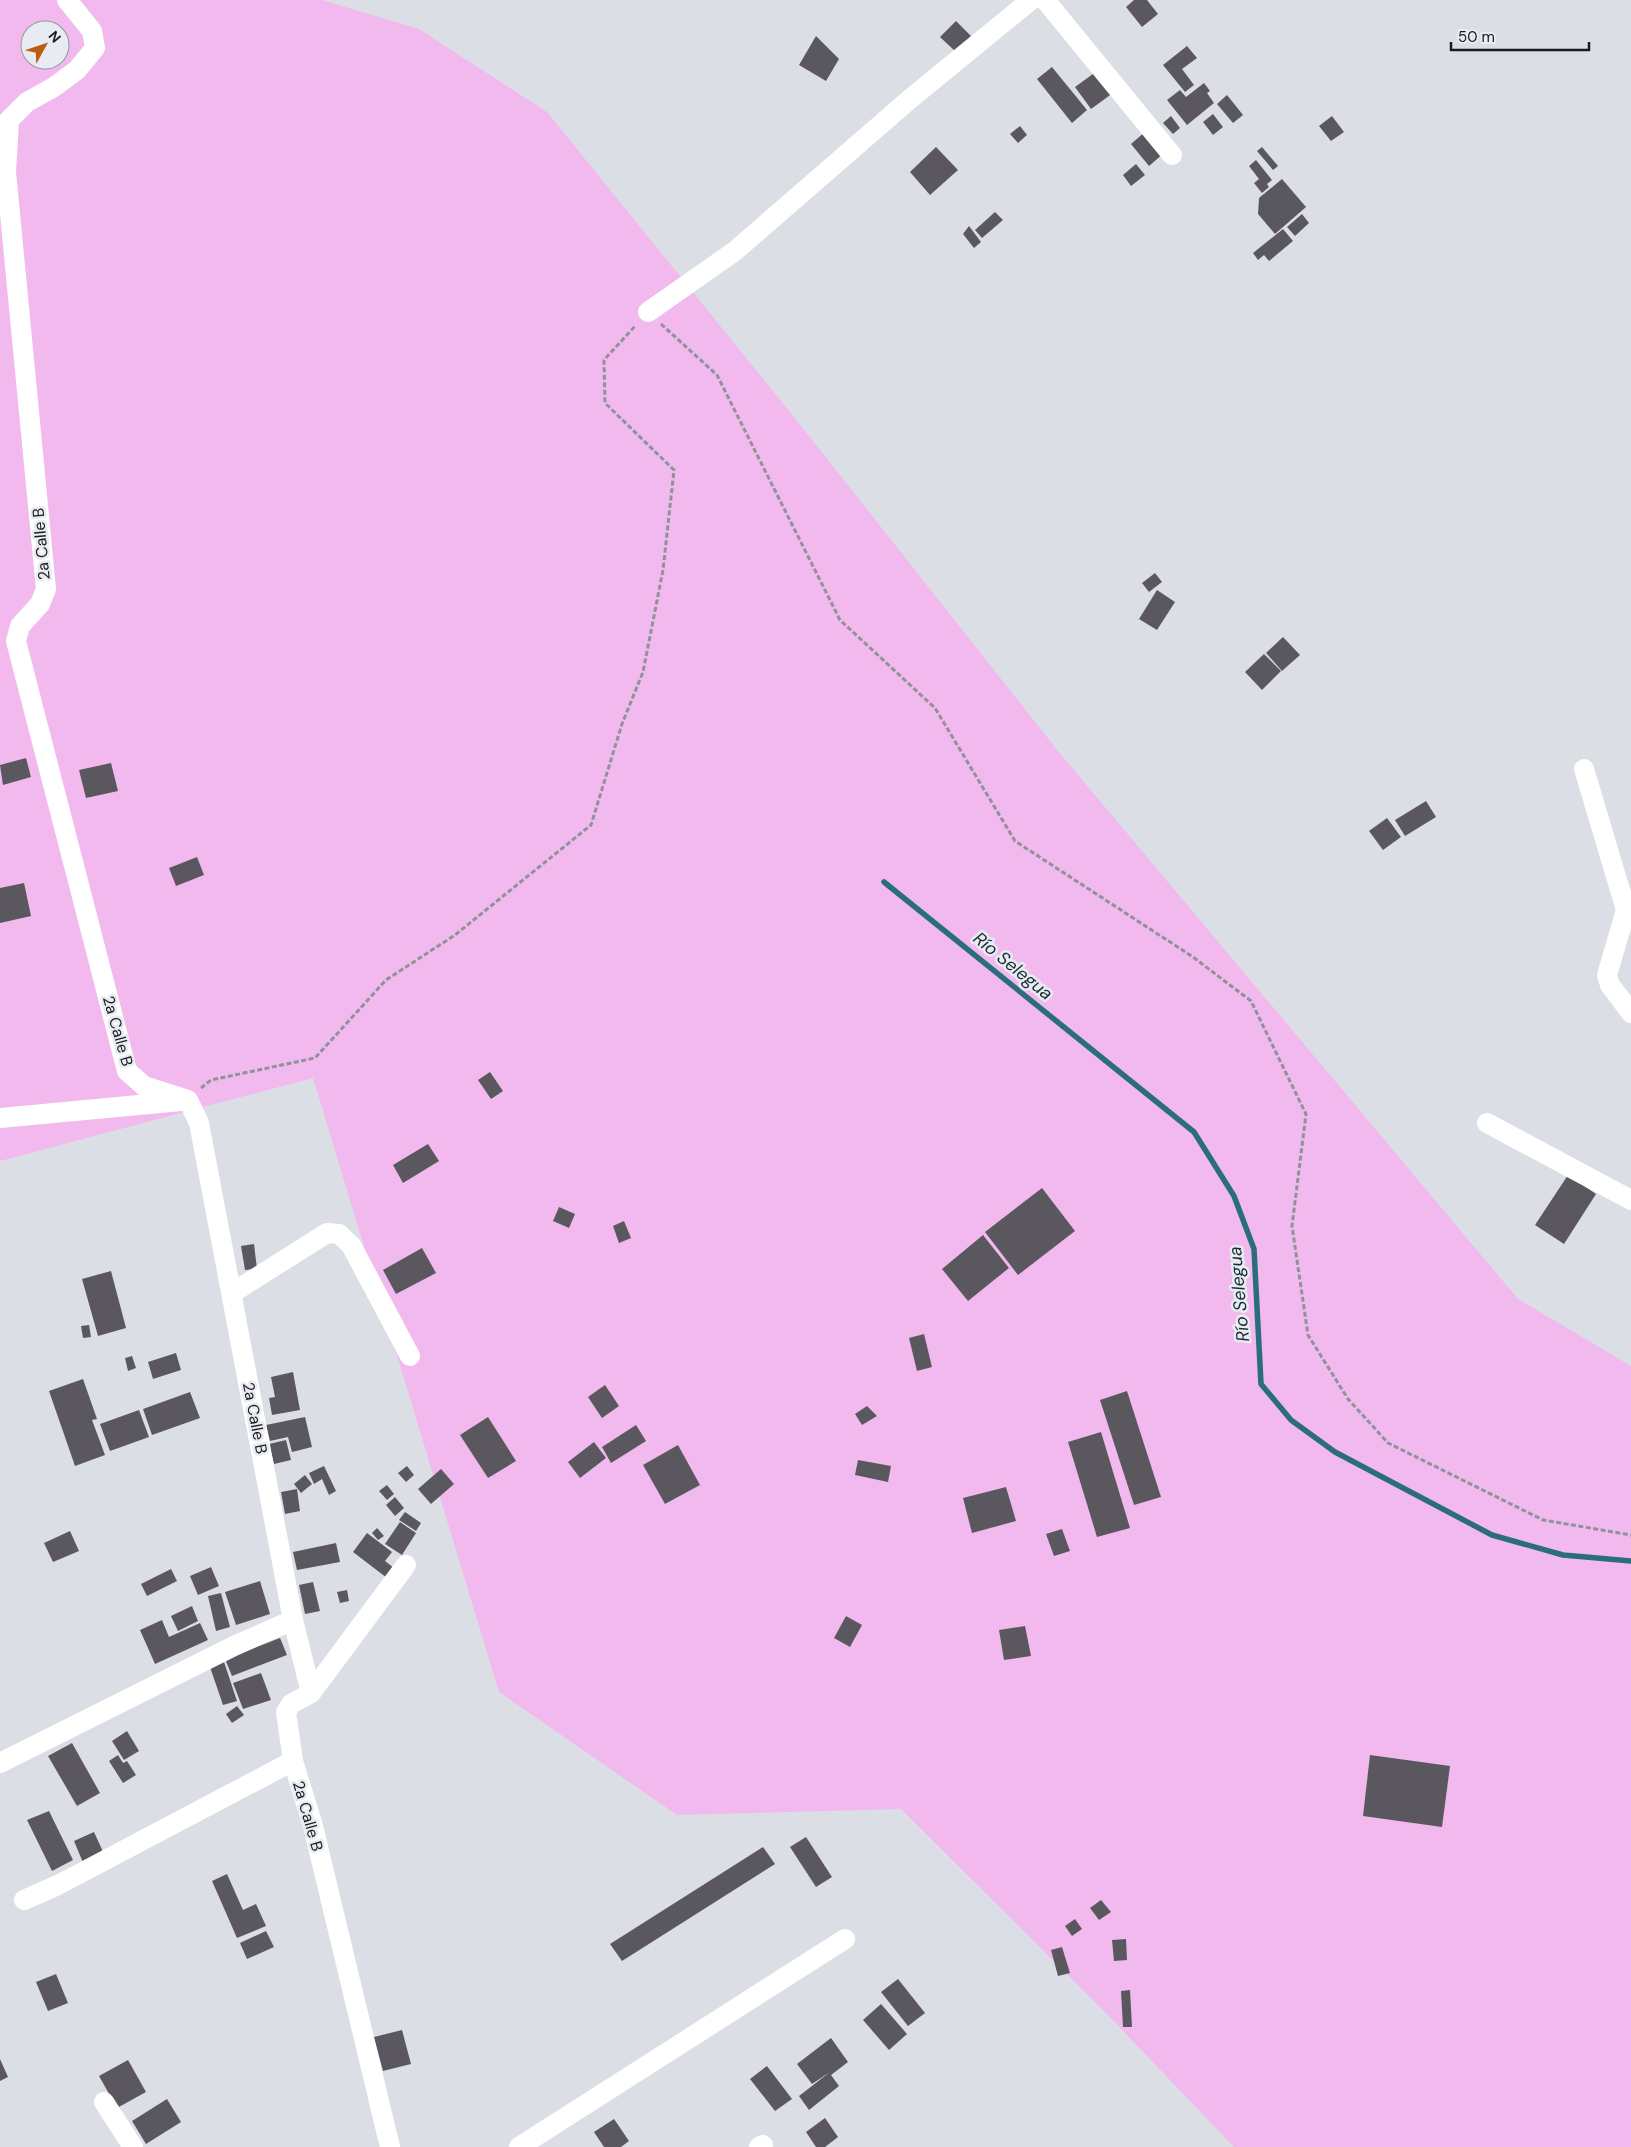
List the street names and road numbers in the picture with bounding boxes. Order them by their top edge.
street label: 2a Calle B [27,507,55,581]
street label: 2a Calle B [98,993,138,1069]
street label: 2a Calle B [238,1380,272,1456]
street label: 2a Calle B [288,1778,328,1854]

